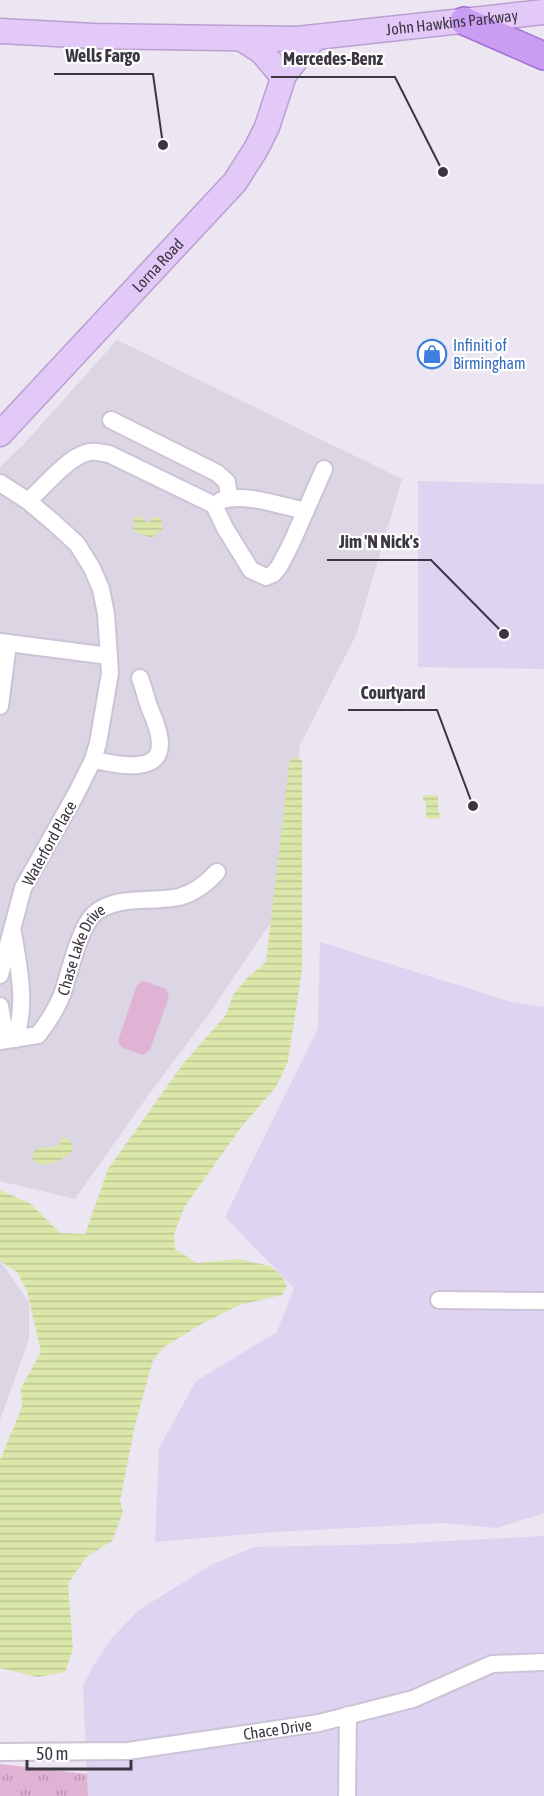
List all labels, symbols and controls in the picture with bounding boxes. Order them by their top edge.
street label: John Hawkins Parkway [385,6,519,38]
callout: Wells Fargo [54,38,153,74]
callout: Mercedes-Benz [271,41,395,77]
text: Wells Fargo [65,45,140,66]
text: Mercedes-Benz [283,48,383,69]
street label: Lorna Road [128,235,187,296]
place label: Infiniti of Birmingham [453,336,526,373]
shop icon: Infiniti of Birmingham [416,338,448,370]
callout: Jim 'N Nick's [327,524,431,560]
text: Jim 'N Nick's [338,531,420,552]
callout: Courtyard [348,674,437,710]
text: Courtyard [360,682,426,703]
street label: Waterford Place [18,798,80,888]
street label: Chase Lake Drive [54,900,108,998]
street label: Chace Drive [242,1715,313,1743]
scale bar [27,1733,130,1771]
text: 50 m [36,1743,68,1764]

